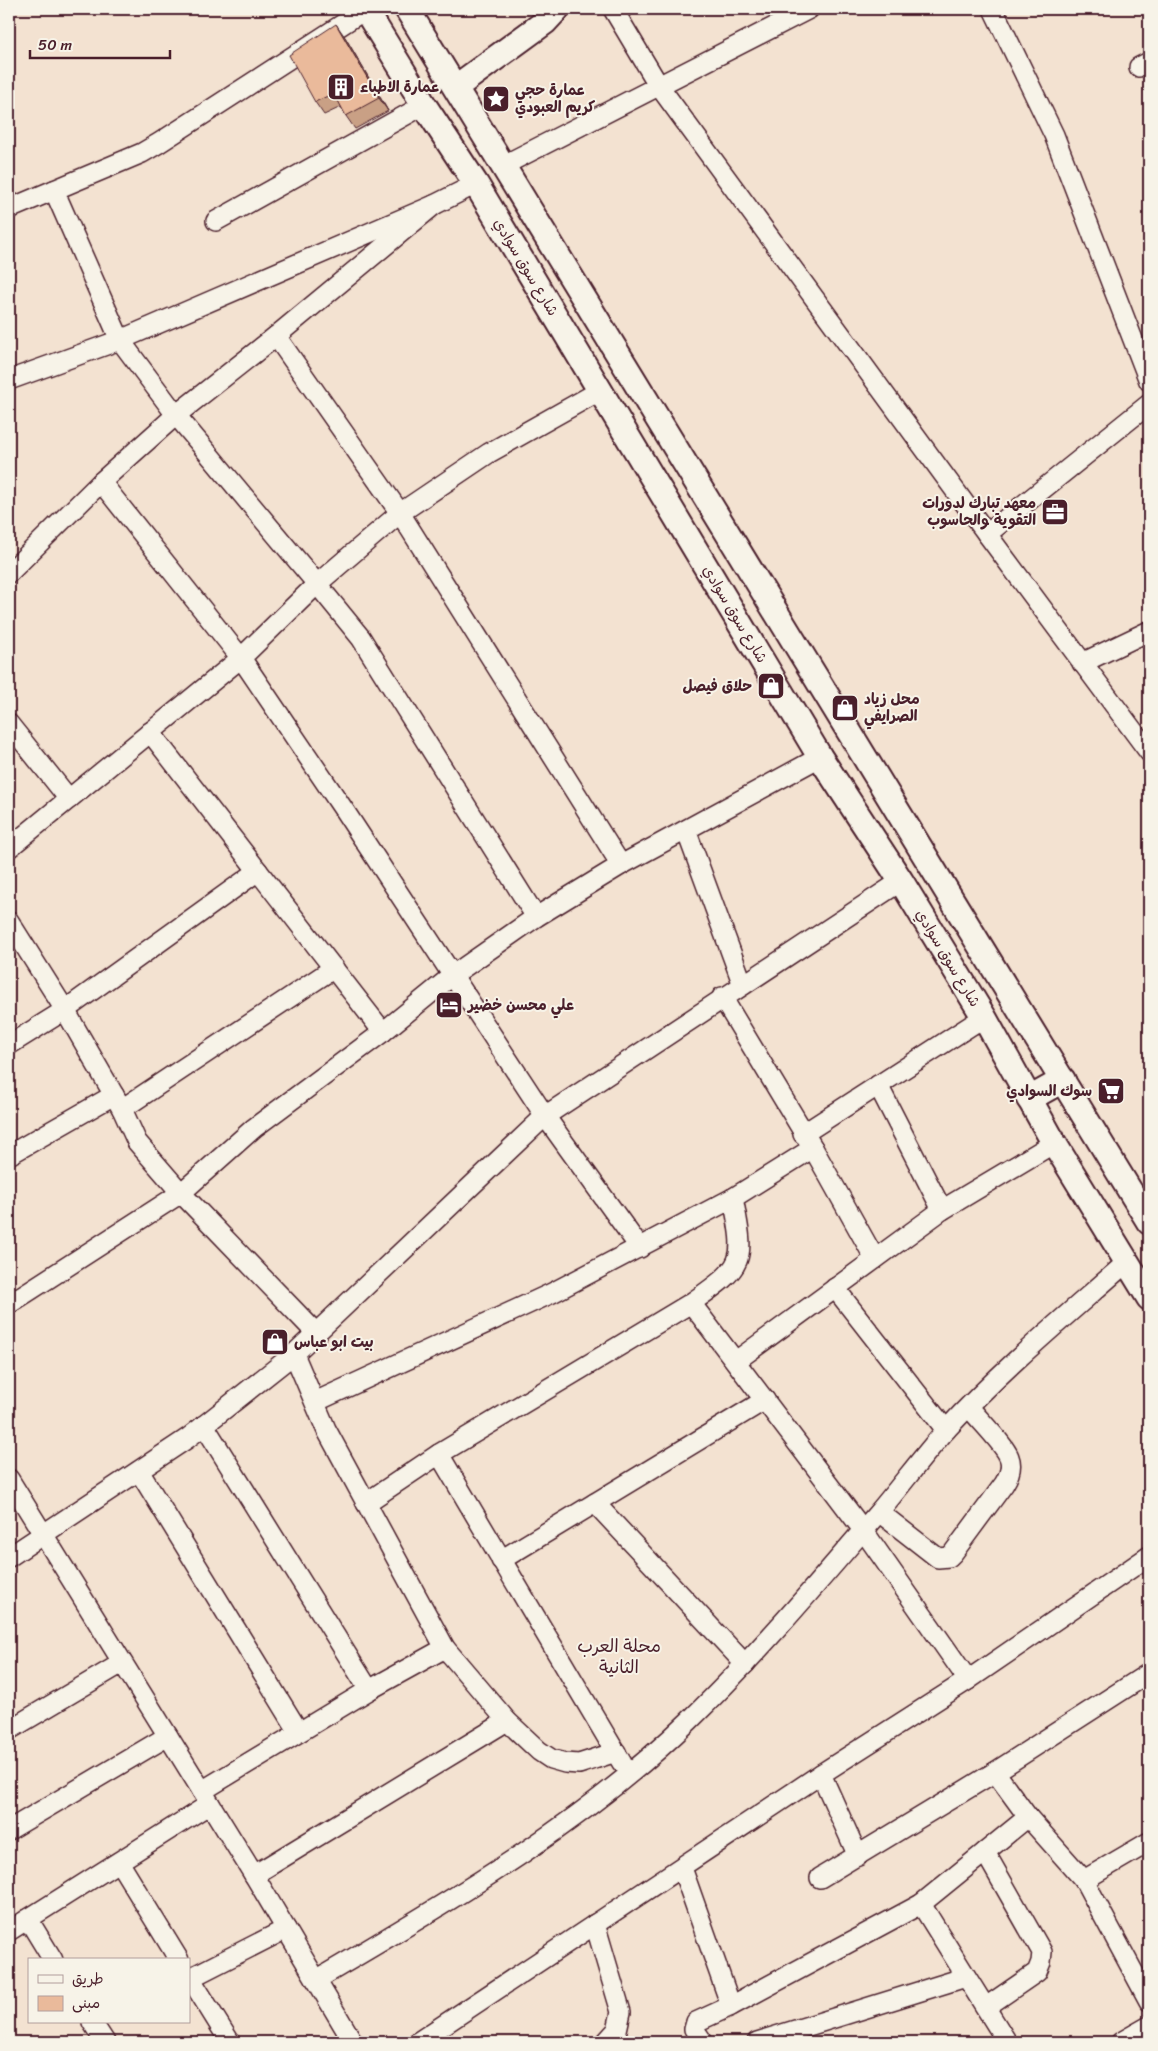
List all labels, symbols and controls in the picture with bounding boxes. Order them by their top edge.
scale bar [30,28,170,60]
text: 50 m [38,32,73,58]
building icon: عمارة الاطباء [326,72,356,102]
place label: عمارة الاطباء [360,74,440,100]
place label: عمارة حجي كريم العبودي [515,77,596,120]
place icon: عمارة حجي كريم العبودي [481,84,511,114]
street label: شارع سوق سوادي [486,213,566,321]
place label: معهد تبارك لدورات التقوية والحاسوب [922,490,1036,533]
office icon: معهد تبارك لدورات التقوية والحاسوب [1040,497,1070,527]
street label: شارع سوق سوادي [695,560,775,668]
shop icon: حلاق فيصل [756,671,786,701]
place label: حلاق فيصل [682,673,752,699]
place label: محل زياد الصرايفي [864,686,920,730]
shop icon: محل زياد الصرايفي [830,693,860,723]
street label: شارع سوق سوادي [908,904,988,1012]
hotel icon: علي محسن خضير [434,990,464,1020]
place label: علي محسن خضير [466,992,574,1019]
supermarket icon: سوك السوادي [1096,1076,1126,1106]
place label: سوك السوادي [1006,1078,1092,1104]
shop icon: بيت ابو عباس [260,1327,290,1357]
place label: بيت ابو عباس [294,1329,374,1355]
district label: محلة العرب الثانية [577,1630,661,1683]
legend [28,1958,190,2024]
text: طريق [72,1966,104,1992]
text: مبنى [72,1990,100,2016]

